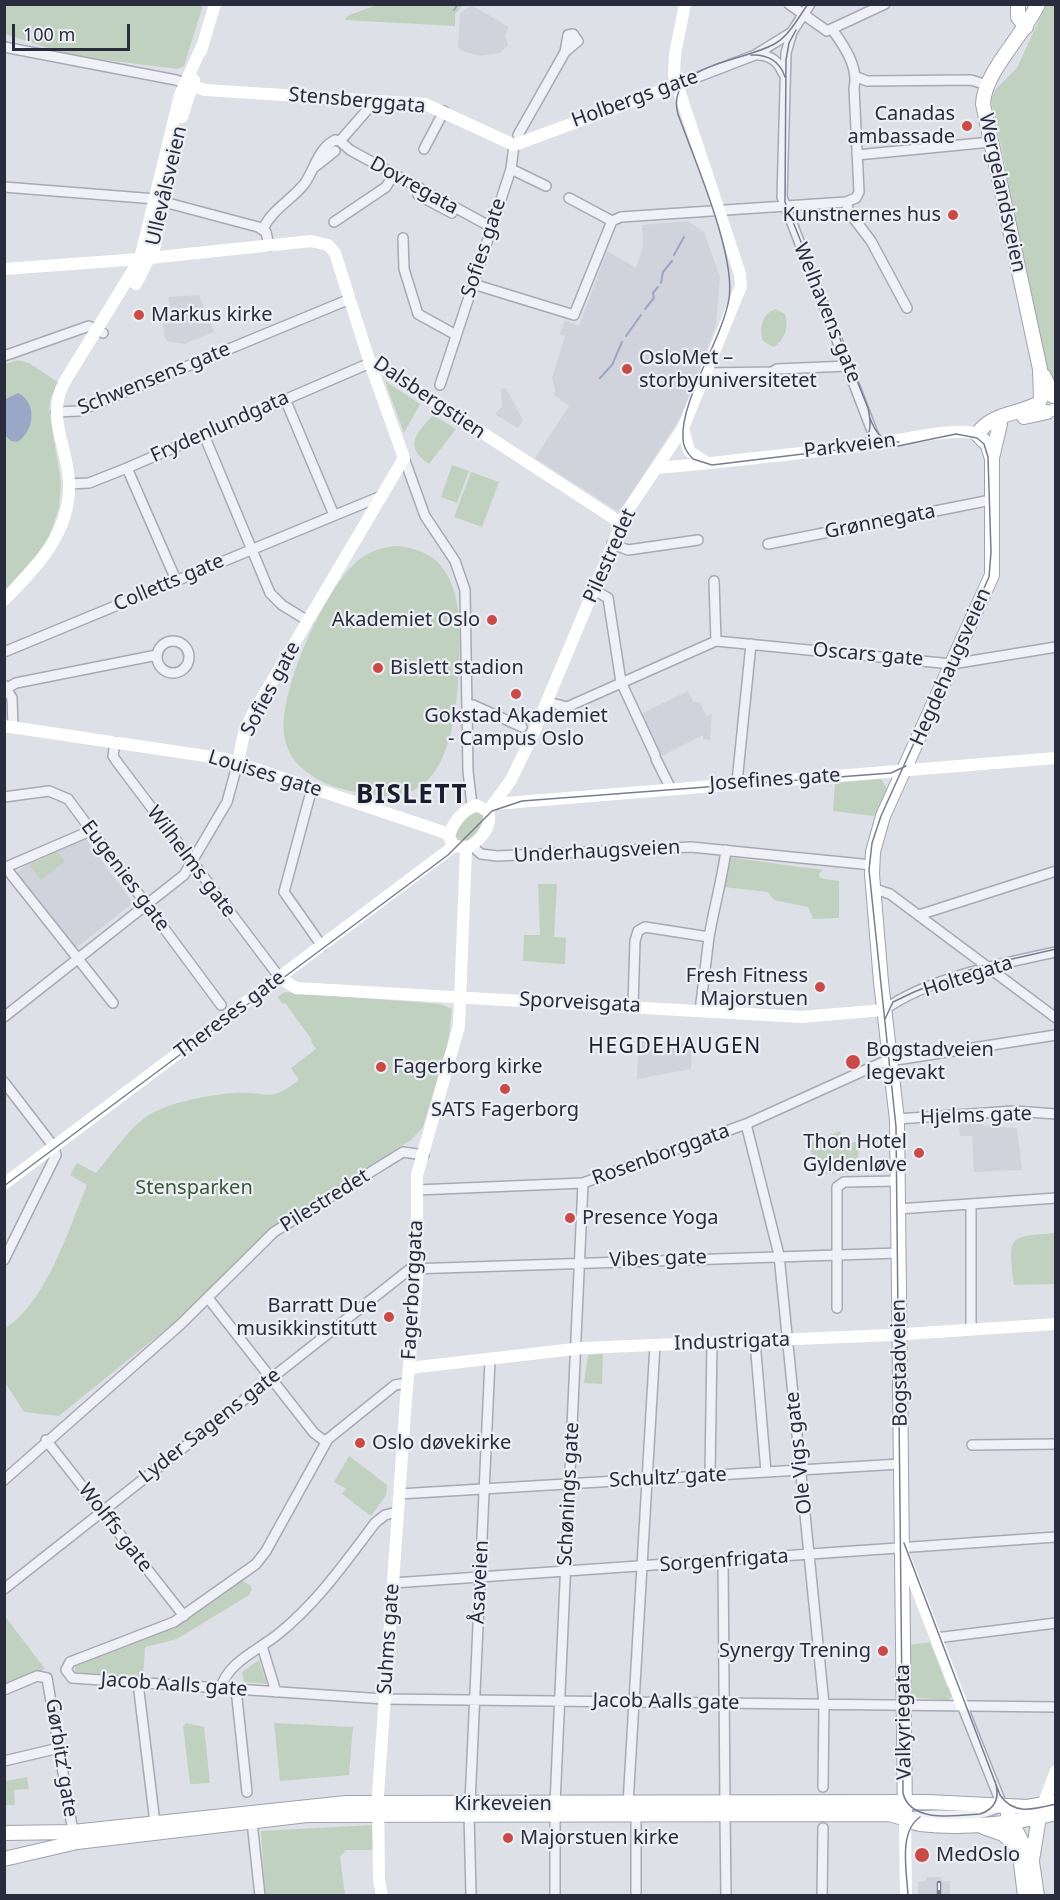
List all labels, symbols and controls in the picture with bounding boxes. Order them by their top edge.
scale bar [15,12,134,50]
text: 100 m [23,22,75,46]
street label: Holbergs gate [568,65,702,133]
street label: Stensberggata [288,83,426,119]
place label: Canadas ambassade [848,102,955,149]
street label: Wergelandsveien [973,111,1031,275]
marker: Canadas ambassade [960,119,974,133]
street label: Ullevålsveien [142,124,192,248]
street label: Dovregata [366,152,462,220]
street label: Sofies gate [457,195,511,301]
place label: Kunstnernes hus [782,203,941,227]
marker: Kunstnernes hus [946,208,960,222]
street label: Welhavens gate [788,240,866,386]
place label: Markus kirke [151,303,272,327]
marker: Markus kirke [132,308,146,322]
street label: Schwensens gate [74,337,234,421]
place label: OsloMet – storbyuniversitetet [639,346,817,393]
street label: Dalsbergstien [368,352,490,444]
marker: OsloMet – storbyuniversitetet [620,362,634,376]
street label: Frydenlundgata [147,386,293,468]
street label: Parkveien [803,428,897,464]
street label: Grønnegata [823,499,937,545]
street label: Pilestredet [579,505,641,607]
street label: Colletts gate [110,549,228,617]
street label: Hegdehaugsveien [905,584,997,750]
place label: Akademiet Oslo [332,608,480,632]
marker: Akademiet Oslo [485,613,499,627]
street label: Sofies gate [236,638,306,740]
street label: Oscars gate [812,638,924,672]
place label: Bislett stadion [390,656,524,680]
marker: Bislett stadion [371,661,385,675]
marker: Gokstad Akademiet - Campus Oslo [509,687,523,701]
place label: Gokstad Akademiet - Campus Oslo [424,704,608,751]
street label: Louises gate [205,745,325,803]
street label: Josefines gate [709,763,841,797]
district label: BISLETT [356,780,468,812]
street label: Wilhelms gate [141,802,241,922]
street label: Eugenies gate [75,816,175,936]
street label: Underhaugsveien [513,836,681,868]
street label: Holtegata [920,951,1016,1003]
place label: Fresh Fitness Majorstuen [686,964,808,1011]
street label: Thereses gate [170,966,290,1064]
marker: Fresh Fitness Majorstuen [813,980,827,994]
street label: Sporveisgata [519,988,641,1018]
district label: HEGDEHAUGEN [588,1034,762,1060]
place label: Bogstadveien legevakt [866,1038,994,1085]
marker: Bogstadveien legevakt [844,1053,862,1071]
place label: Fagerborg kirke [393,1055,542,1079]
marker: Fagerborg kirke [374,1060,388,1074]
marker: SATS Fagerborg [498,1082,512,1096]
place label: SATS Fagerborg [431,1098,579,1122]
street label: Hjelms gate [920,1102,1032,1130]
street label: Rosenborggata [589,1119,733,1191]
place label: Thon Hotel Gyldenløve [803,1130,907,1177]
marker: Thon Hotel Gyldenløve [912,1146,926,1160]
street label: Pilestredet [276,1164,374,1238]
park label: Stensparken [135,1176,253,1200]
place label: Presence Yoga [582,1206,718,1230]
marker: Presence Yoga [563,1211,577,1225]
street label: Fagerborggata [397,1219,429,1361]
street label: Vibes gate [609,1245,707,1273]
place label: Barratt Due musikkinstitutt [236,1294,377,1341]
street label: Bogstadveien [887,1299,913,1427]
marker: Barratt Due musikkinstitutt [382,1310,396,1324]
street label: Industrigata [674,1328,790,1356]
street label: Lyder Sagens gate [135,1363,285,1489]
street label: Ole Vigs gate [781,1390,817,1516]
street label: Schønings gate [553,1421,585,1567]
place label: Oslo døvekirke [372,1431,511,1455]
marker: Oslo døvekirke [353,1436,367,1450]
street label: Schultz’ gate [609,1463,727,1493]
street label: Wolffs gate [73,1479,157,1577]
street label: Åsaveien [466,1540,494,1624]
street label: Sorgenfrigata [659,1545,789,1577]
street label: Suhms gate [373,1583,405,1695]
place label: Synergy Trening [719,1639,871,1663]
marker: Synergy Trening [876,1644,890,1658]
street label: Valkyriegata [891,1664,917,1780]
street label: Jacob Aalls gate [100,1668,248,1702]
street label: Jacob Aalls gate [592,1689,740,1715]
street label: Gørbitz’ gate [40,1697,82,1819]
street label: Kirkeveien [454,1792,552,1816]
place label: Majorstuen kirke [520,1826,679,1850]
marker: Majorstuen kirke [501,1831,515,1845]
place label: MedOslo [936,1843,1020,1867]
marker: MedOslo [913,1846,931,1864]

